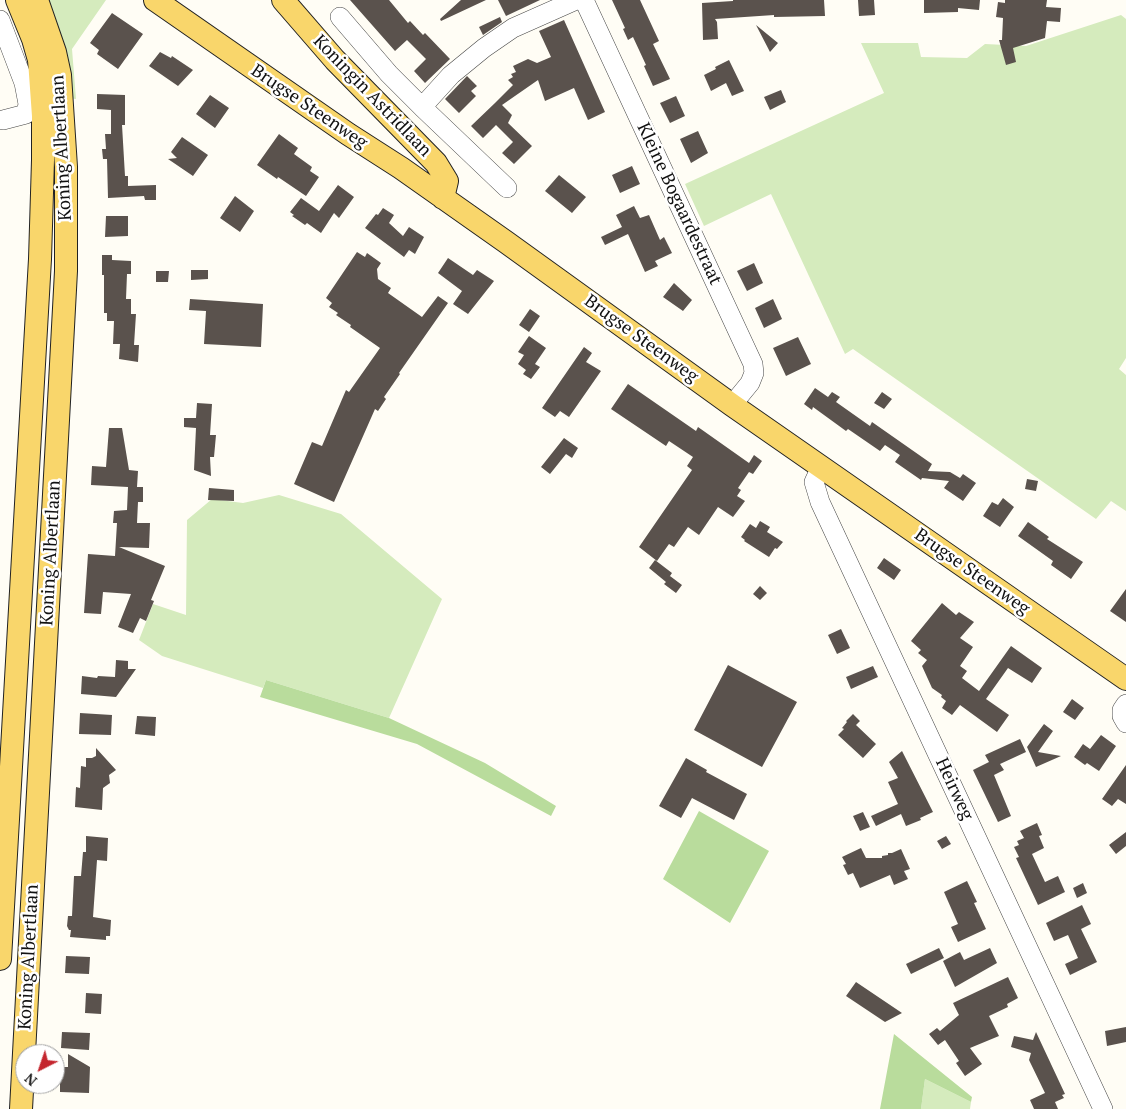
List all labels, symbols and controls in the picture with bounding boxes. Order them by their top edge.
street label: Koningin Astridlaan [308,31,436,161]
street label: Brugse Steenweg [247,60,371,154]
street label: Koning Albertlaan [47,75,77,221]
street label: Kleine Bogaardestraat [632,119,726,289]
street label: Brugse Steenweg [580,290,702,388]
street label: Koning Albertlaan [36,480,66,626]
street label: Brugse Steenweg [910,524,1034,620]
street label: Heirweg [930,754,978,824]
street label: Koning Albertlaan [14,884,44,1030]
north arrow [15,1044,65,1094]
text: N [20,1069,41,1091]

